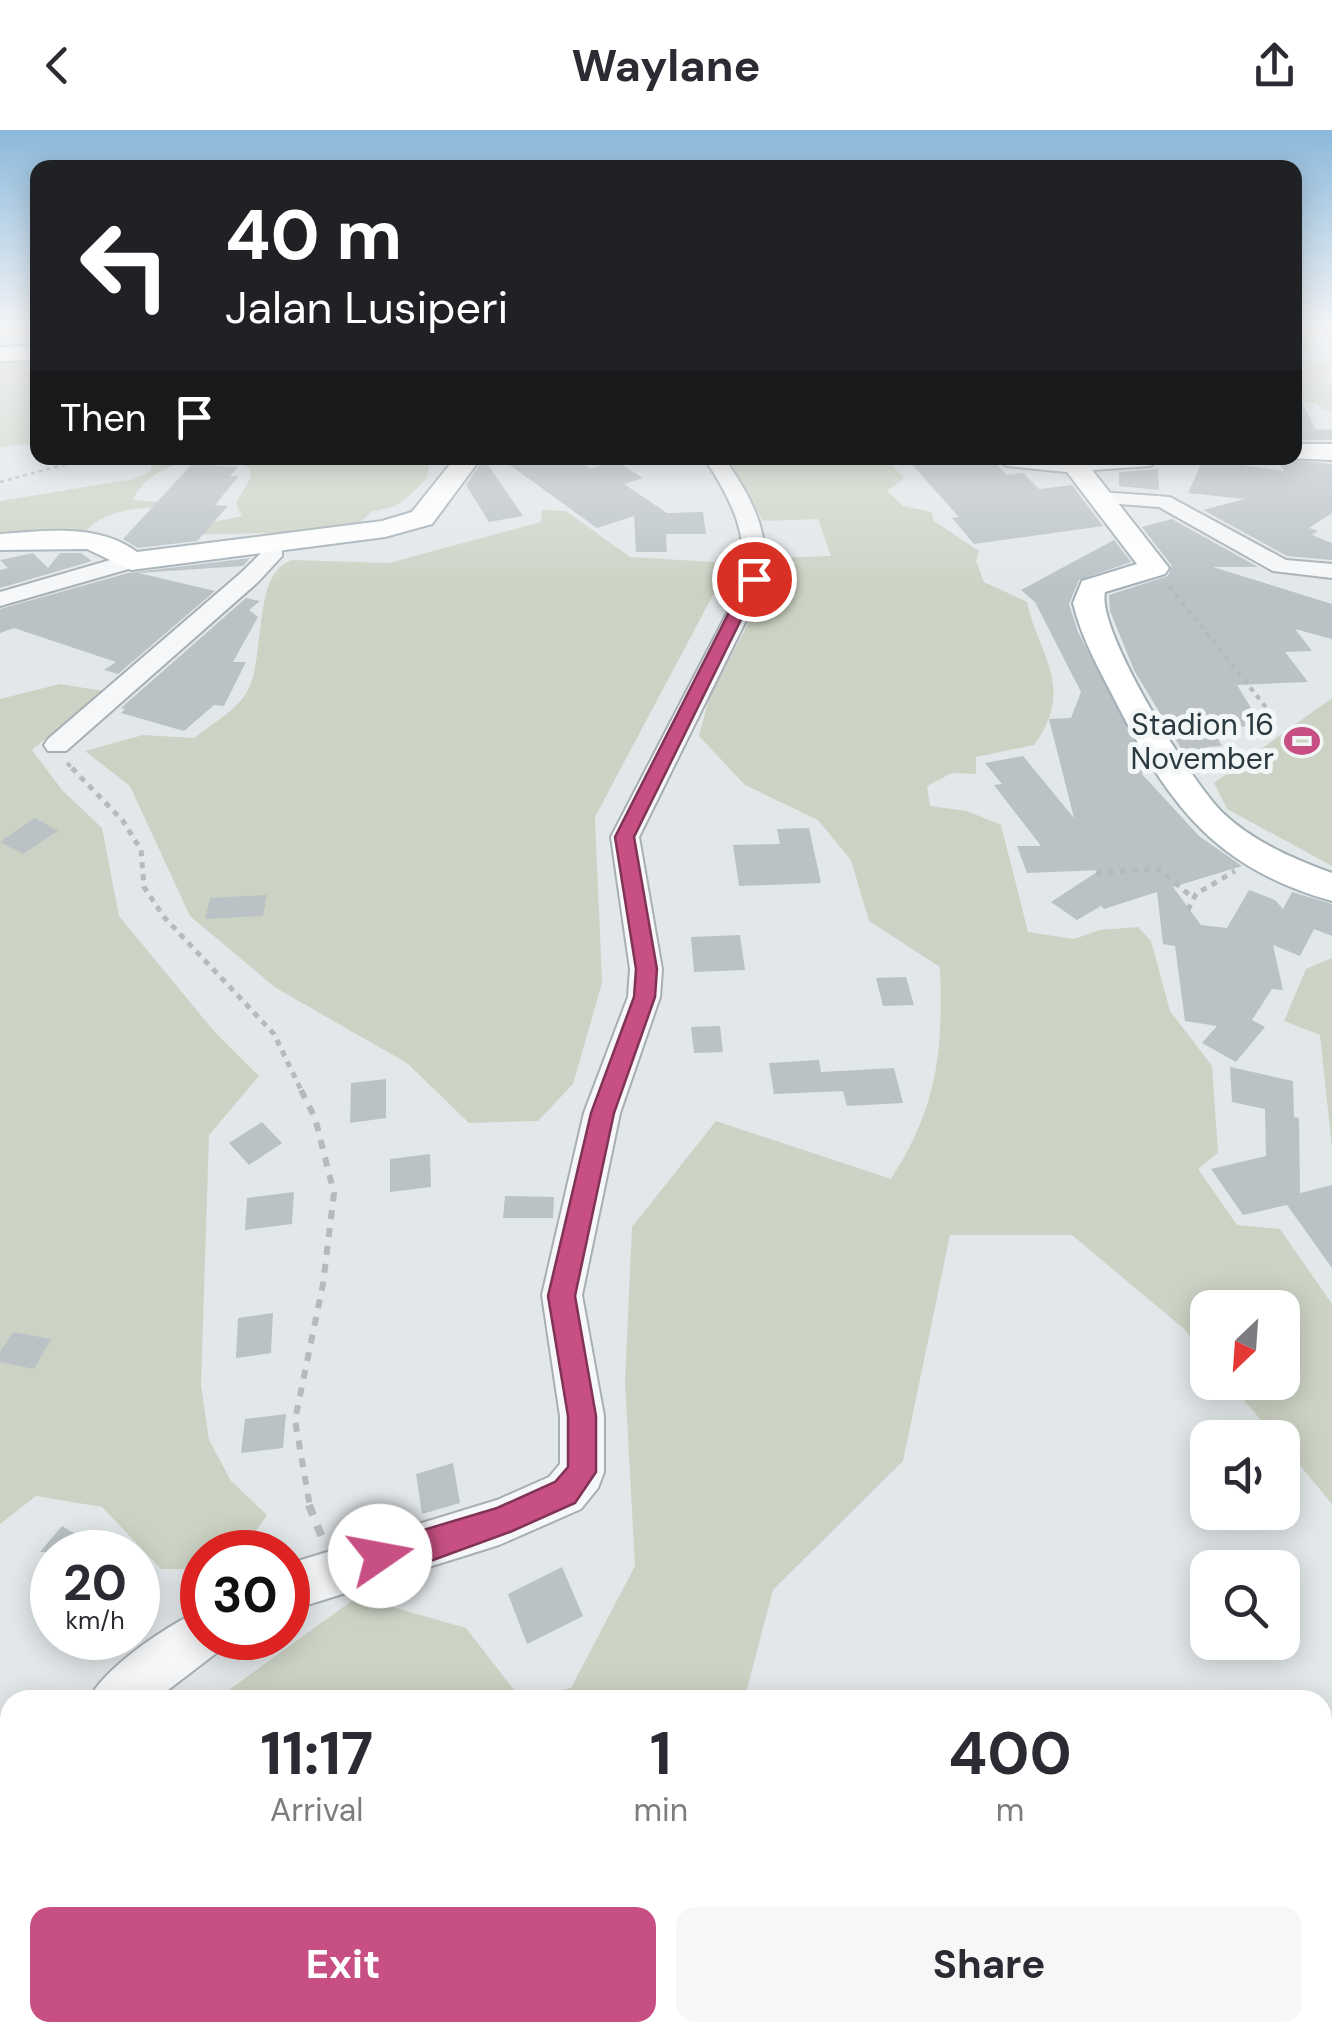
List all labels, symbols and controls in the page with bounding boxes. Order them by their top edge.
text: Waylane [571,36,761,95]
icon: back [30,38,85,93]
icon: share [1247,38,1302,93]
text: 40 m [225,190,402,281]
icon: left [60,200,190,330]
text: Jalan Lusiperi [225,278,508,337]
icon: arrive [167,390,222,445]
text: Then [60,393,147,443]
pin [712,537,797,622]
icon: arrive [727,552,782,607]
place label: Stadion 16 November [1130,705,1274,778]
sports icon: Stadion 16 November [1283,722,1321,760]
north arrow [1190,1290,1300,1400]
map controls [1190,1290,1300,1660]
button: sound [1190,1420,1300,1530]
position arrow [328,1504,432,1608]
speed limit sign: 30 [180,1530,310,1660]
text: 20 [63,1550,127,1616]
button: search [1190,1550,1300,1660]
text: km/h [65,1604,125,1637]
text: 11:17 [260,1714,373,1793]
text: 1 [650,1714,672,1793]
text: 400 [948,1714,1072,1793]
text: Arrival [270,1789,363,1831]
text: min [633,1789,688,1831]
text: m [996,1789,1024,1831]
button: Exit [30,1907,656,2022]
button: Share [676,1907,1302,2022]

